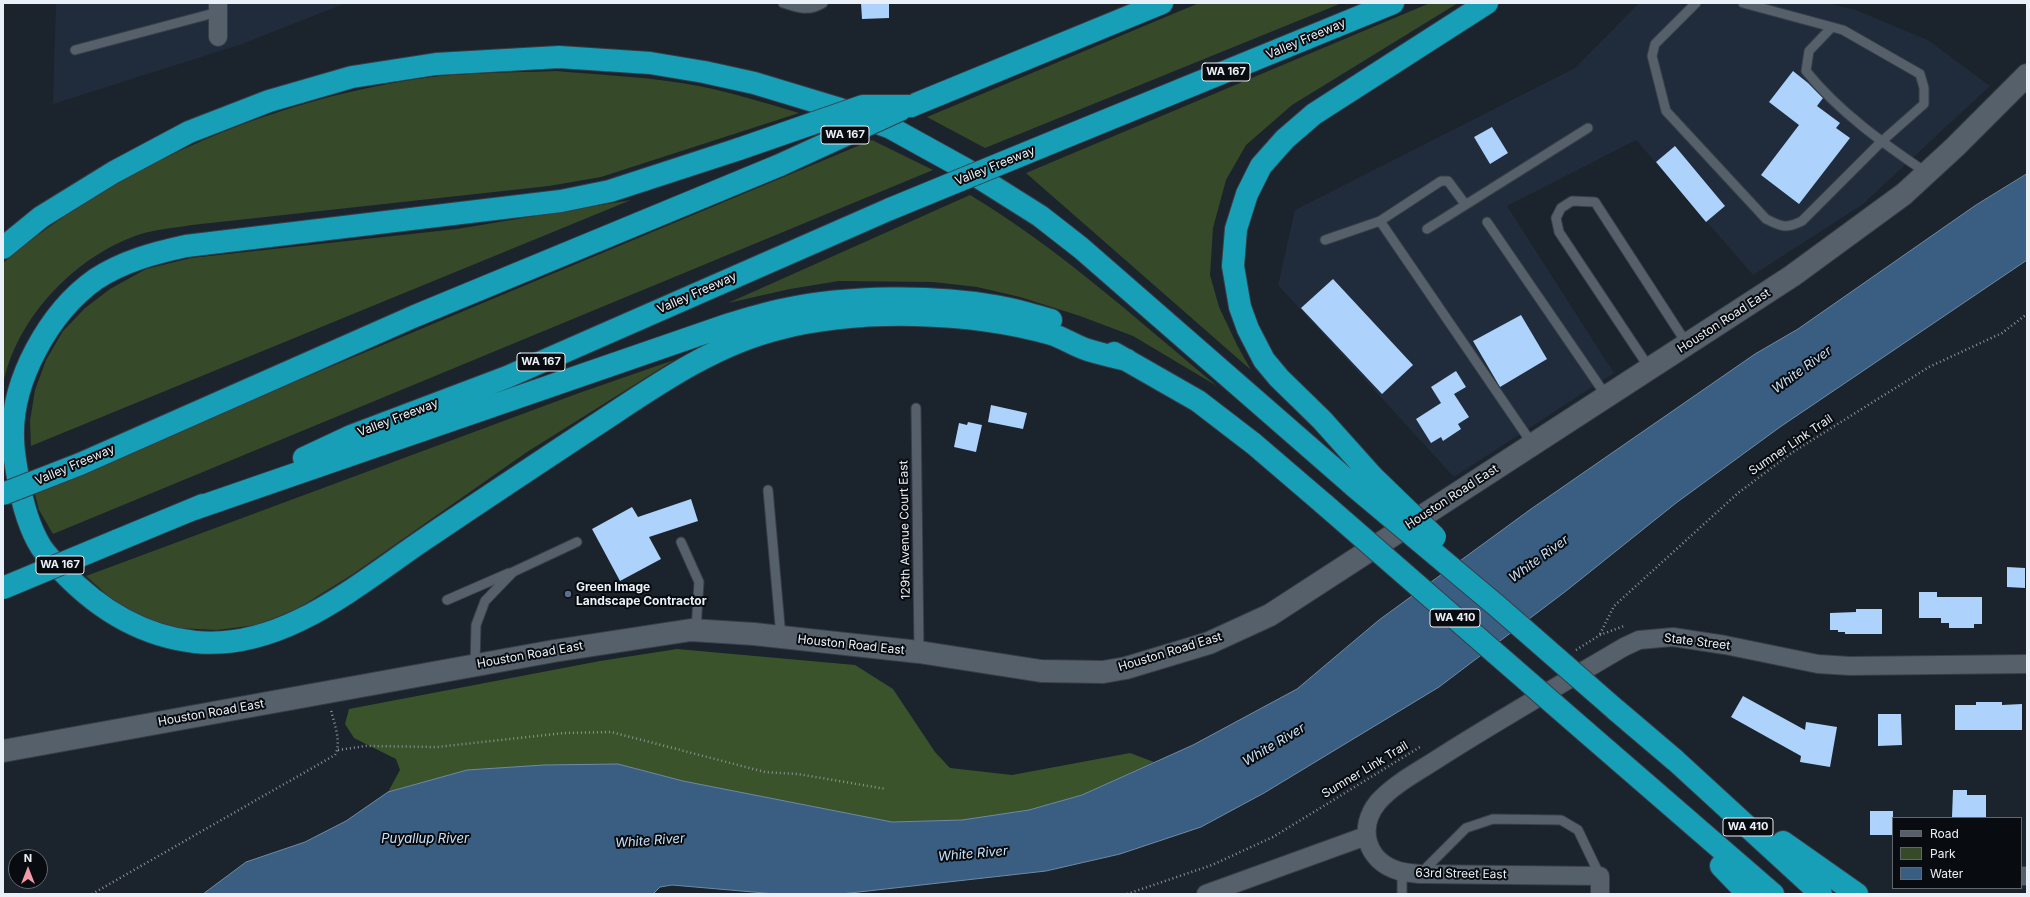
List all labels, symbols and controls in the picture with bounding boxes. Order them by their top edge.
street label: Valley Freeway [1264,16,1348,62]
road number: WA 167 [1202,63,1250,81]
road number: WA 167 [821,126,869,144]
street label: Valley Freeway [953,143,1037,189]
street label: Valley Freeway [655,269,739,317]
street label: Houston Road East [1675,286,1773,356]
water label: White River [1769,343,1835,397]
road number: WA 167 [517,353,565,371]
street label: Valley Freeway [356,396,440,440]
street label: Sumner Link Trail [1746,412,1836,478]
street label: Valley Freeway [33,442,117,488]
street label: 129th Avenue Court East [897,460,913,600]
street label: Houston Road East [1403,462,1501,532]
water label: White River [1506,532,1572,586]
road number: WA 167 [36,556,84,574]
place label: Green Image Landscape Contractor [576,580,707,608]
marker: Green Image Landscape Contractor [563,589,573,599]
road number: WA 410 [1430,609,1480,627]
street label: Houston Road East [1116,629,1224,675]
street label: State Street [1663,631,1731,653]
street label: Houston Road East [797,632,905,658]
street label: Houston Road East [476,639,584,671]
street label: Houston Road East [157,697,265,729]
water label: White River [1240,720,1308,770]
street label: Sumner Link Trail [1319,739,1411,801]
legend [1892,817,2022,889]
road number: WA 410 [1723,818,1773,836]
text: Road [1930,826,1959,841]
water label: Puyallup River [381,831,469,847]
water label: White River [615,831,685,851]
water label: White River [938,843,1008,865]
text: Park [1930,846,1956,861]
north arrow [8,849,48,889]
text: N [24,851,32,865]
street label: 63rd Street East [1415,866,1507,882]
text: Water [1930,866,1963,881]

